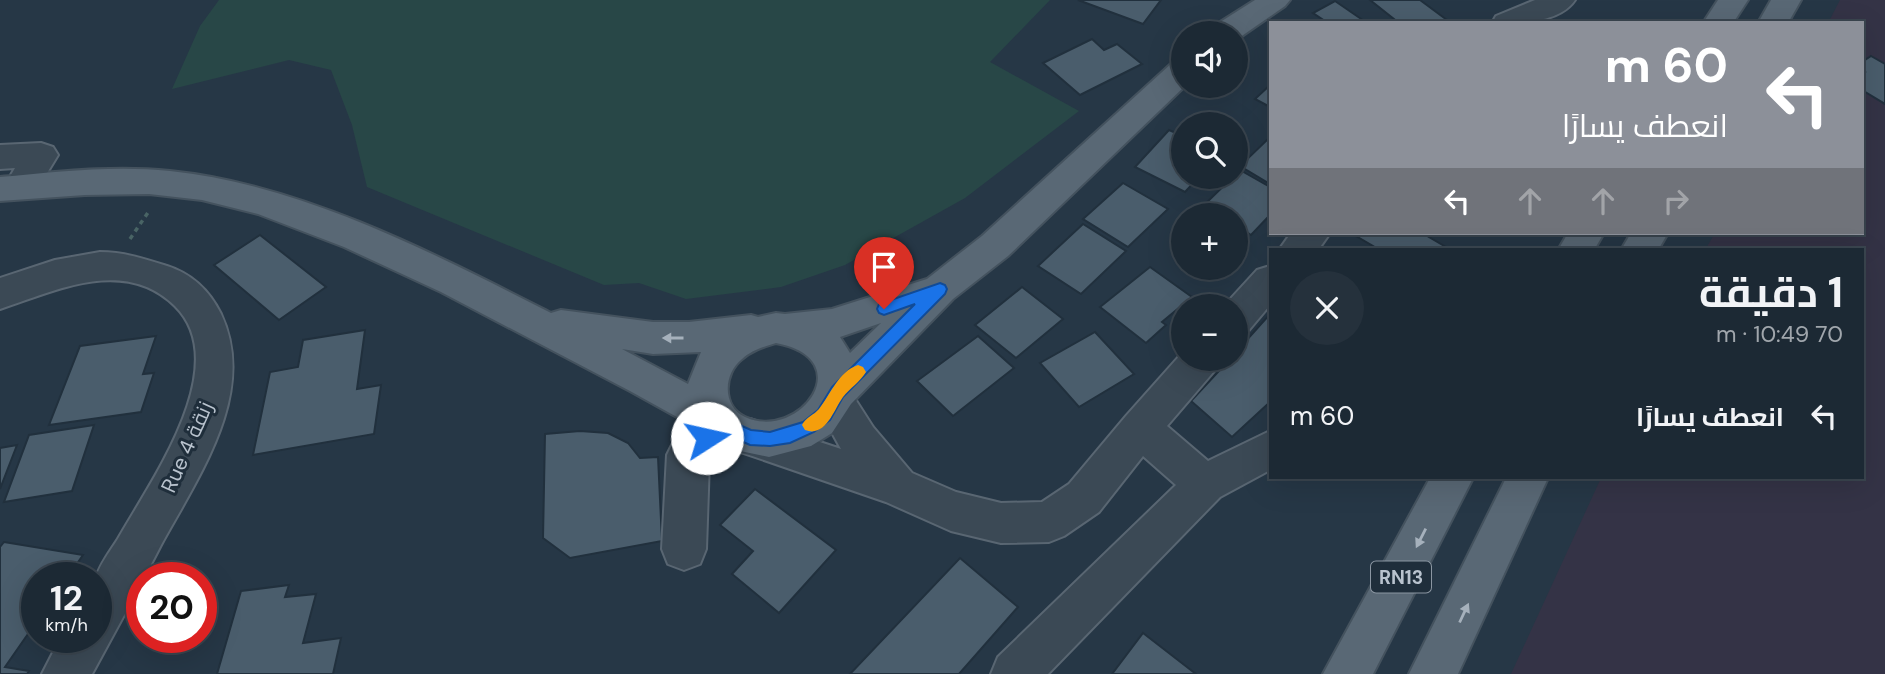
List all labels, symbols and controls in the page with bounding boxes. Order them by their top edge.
map controls [1171,21,1248,371]
button: sound [1171,21,1248,98]
text: 60 m [1605,33,1728,97]
icon: left [1752,49,1843,140]
text: انعطف يسارًا [1562,105,1728,147]
button: search [1171,112,1248,189]
icon: left [1438,182,1476,220]
icon: ahead [1511,182,1549,220]
icon: ahead [1584,182,1622,220]
icon: right [1657,182,1695,220]
button: + [1171,203,1248,280]
pin [854,237,914,309]
icon: arrive [865,248,903,286]
text: 1 دقيقة [1699,265,1843,320]
button: close [1290,271,1364,345]
button: − [1171,294,1248,371]
text: 70 m · 10:49 [1716,319,1843,349]
one-way arrow [662,332,684,344]
street label: Rue 4 زنقة [154,397,220,497]
icon: left [1805,397,1843,435]
text: 60 m [1290,399,1354,433]
text: انعطف يسارًا [1636,400,1784,434]
position arrow [670,401,744,475]
one-way arrow [1415,528,1427,548]
speed limit sign: 20 [126,562,217,653]
road number: RN13 [1371,562,1431,592]
text: 12 [50,575,83,621]
one-way arrow [1458,603,1470,623]
text: km/h [45,613,88,637]

